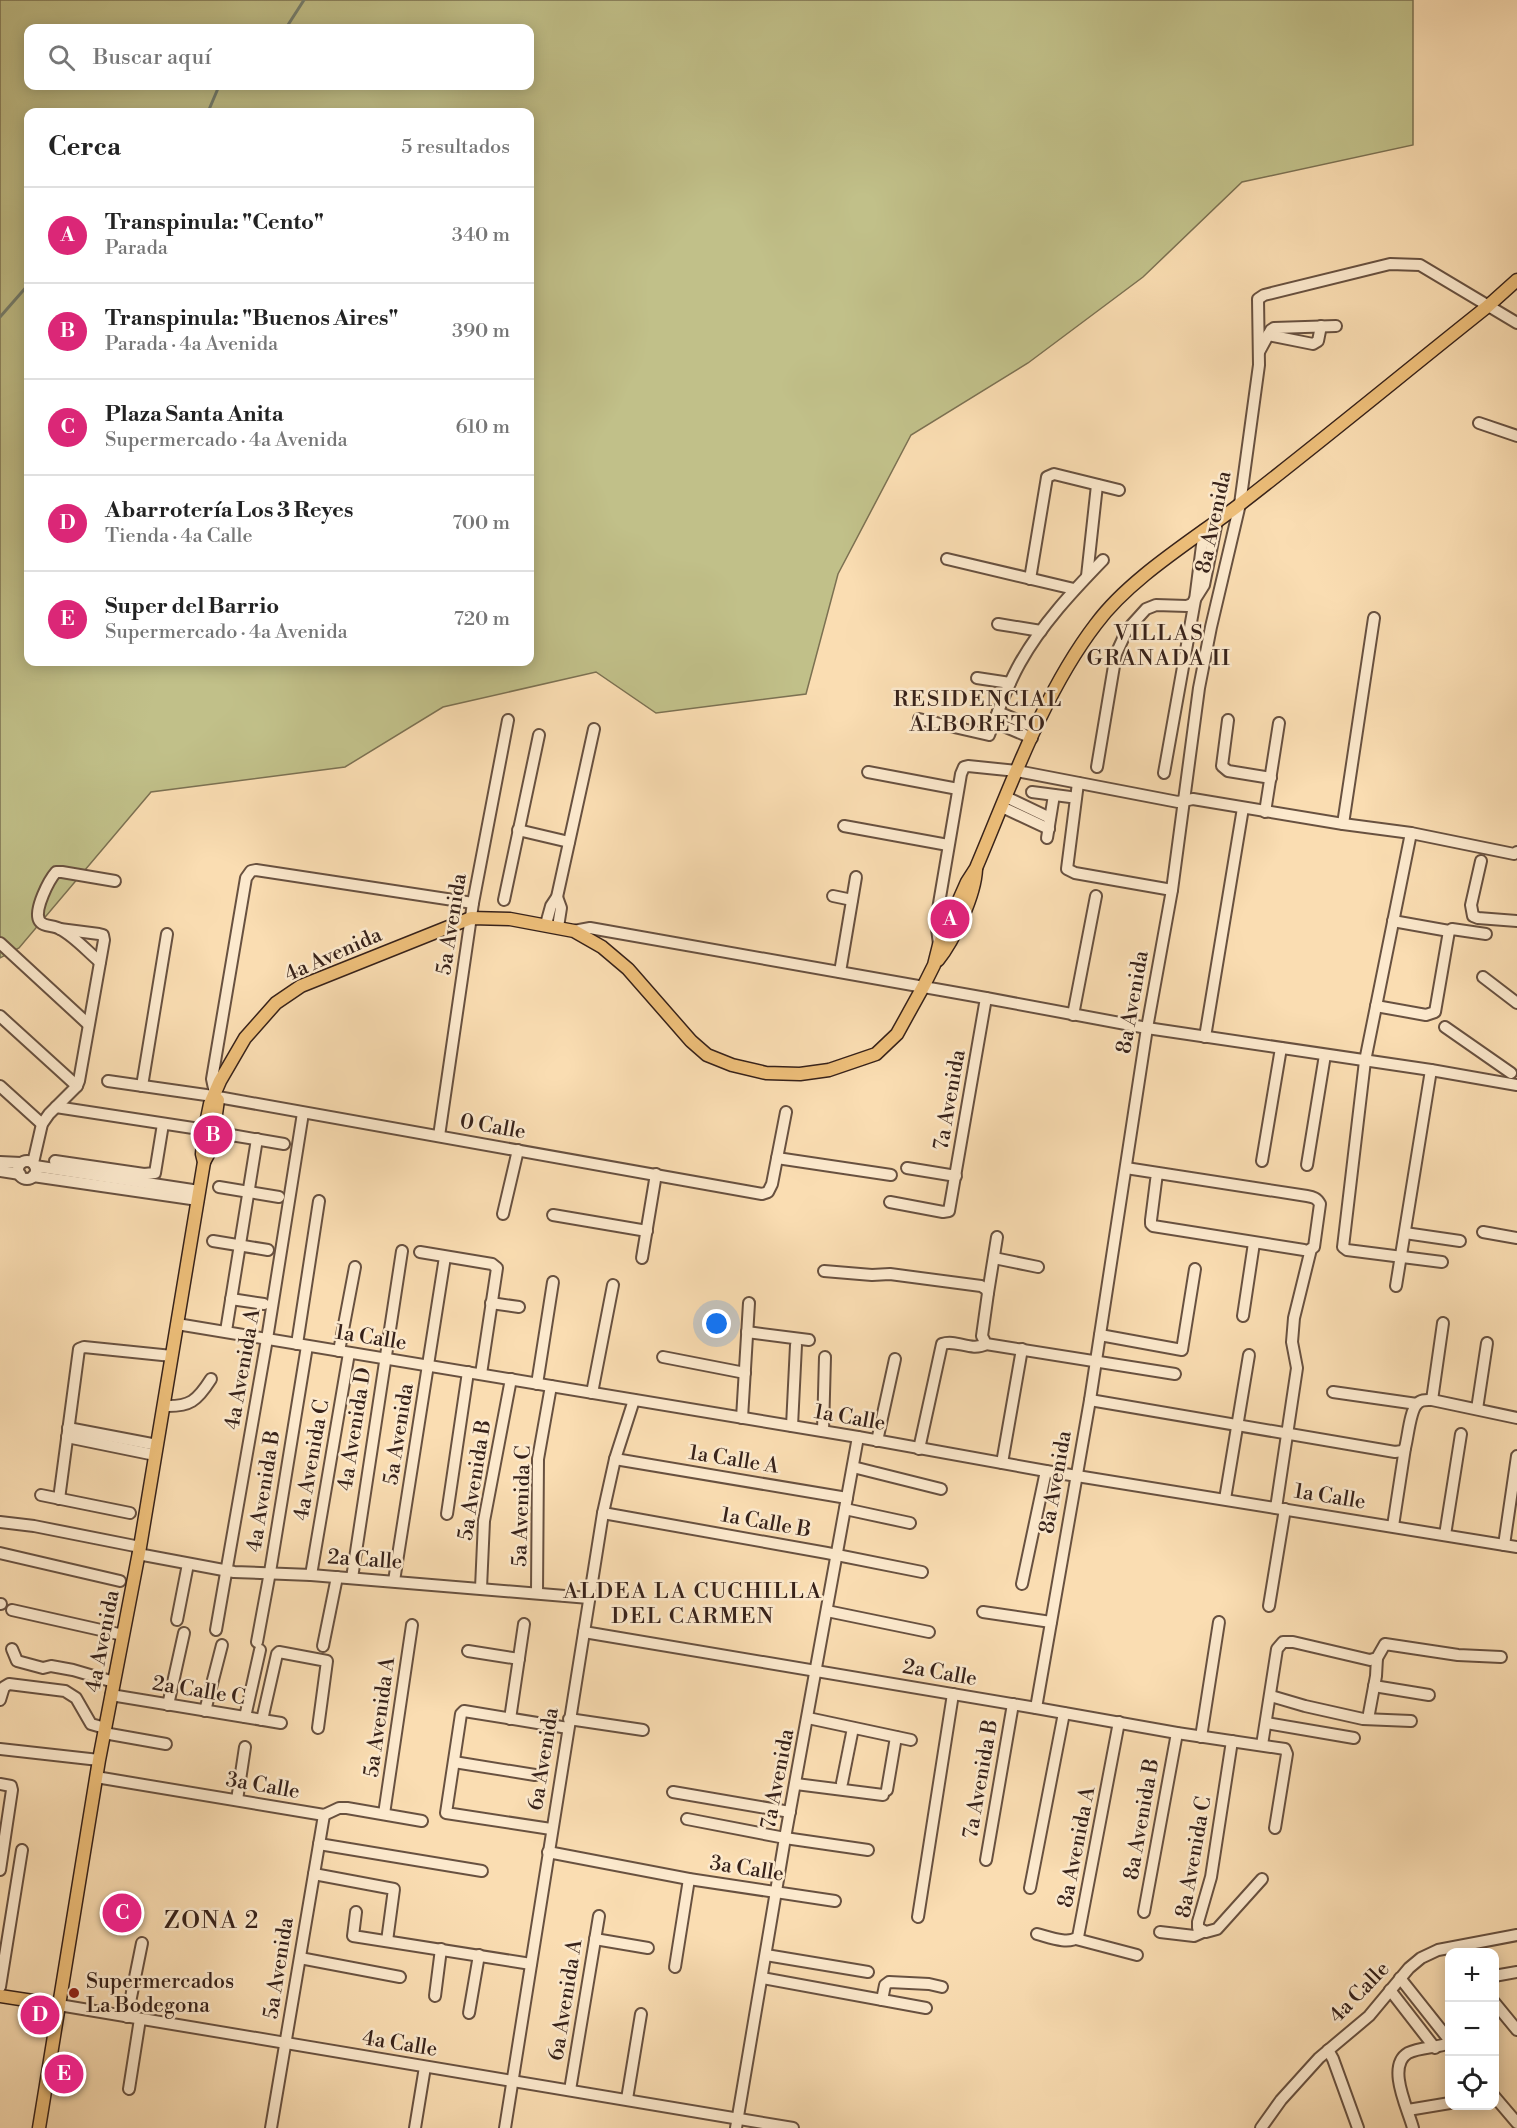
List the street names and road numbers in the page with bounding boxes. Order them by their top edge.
street label: 8a Avenida [1190,468,1238,576]
street label: 5a Avenida [431,871,473,977]
street label: 4a Avenida [281,922,386,988]
street label: 8a Avenida [1111,948,1155,1056]
street label: 7a Avenida [928,1047,972,1152]
street label: 0 Calle [458,1108,528,1146]
street label: 4a Avenida A [220,1306,267,1432]
street label: 1a Calle [333,1320,408,1356]
street label: 4a Avenida D [332,1366,378,1493]
street label: 5a Avenida [378,1381,420,1487]
street label: 4a Avenida C [289,1398,335,1523]
street label: 1a Calle [812,1399,888,1437]
street label: 5a Avenida B [453,1418,497,1542]
street label: 8a Avenida [1034,1428,1078,1536]
street label: 4a Avenida B [242,1429,286,1554]
street label: 1a Calle A [687,1440,781,1480]
street label: 5a Avenida C [507,1445,537,1567]
street label: 1a Calle [1292,1479,1367,1515]
street label: 1a Calle B [719,1502,813,1544]
street label: 2a Calle [327,1544,403,1576]
street label: 4a Avenida [80,1588,126,1695]
street label: 2a Calle [901,1654,979,1692]
street label: 5a Avenida A [359,1655,401,1779]
street label: 2a Calle C [151,1671,247,1711]
street label: 6a Avenida [523,1705,565,1812]
street label: 7a Avenida B [958,1717,1004,1841]
street label: 7a Avenida [756,1726,801,1832]
street label: 8a Avenida B [1118,1756,1165,1882]
street label: 3a Calle [224,1767,302,1805]
street label: 8a Avenida A [1053,1784,1102,1910]
street label: 8a Avenida C [1171,1794,1217,1920]
street label: 3a Calle [708,1850,786,1888]
street label: 5a Avenida [258,1915,300,2021]
street label: 6a Avenida A [544,1937,589,2063]
street label: 4a Calle [1324,1956,1395,2029]
street label: 4a Calle [361,2025,439,2063]

